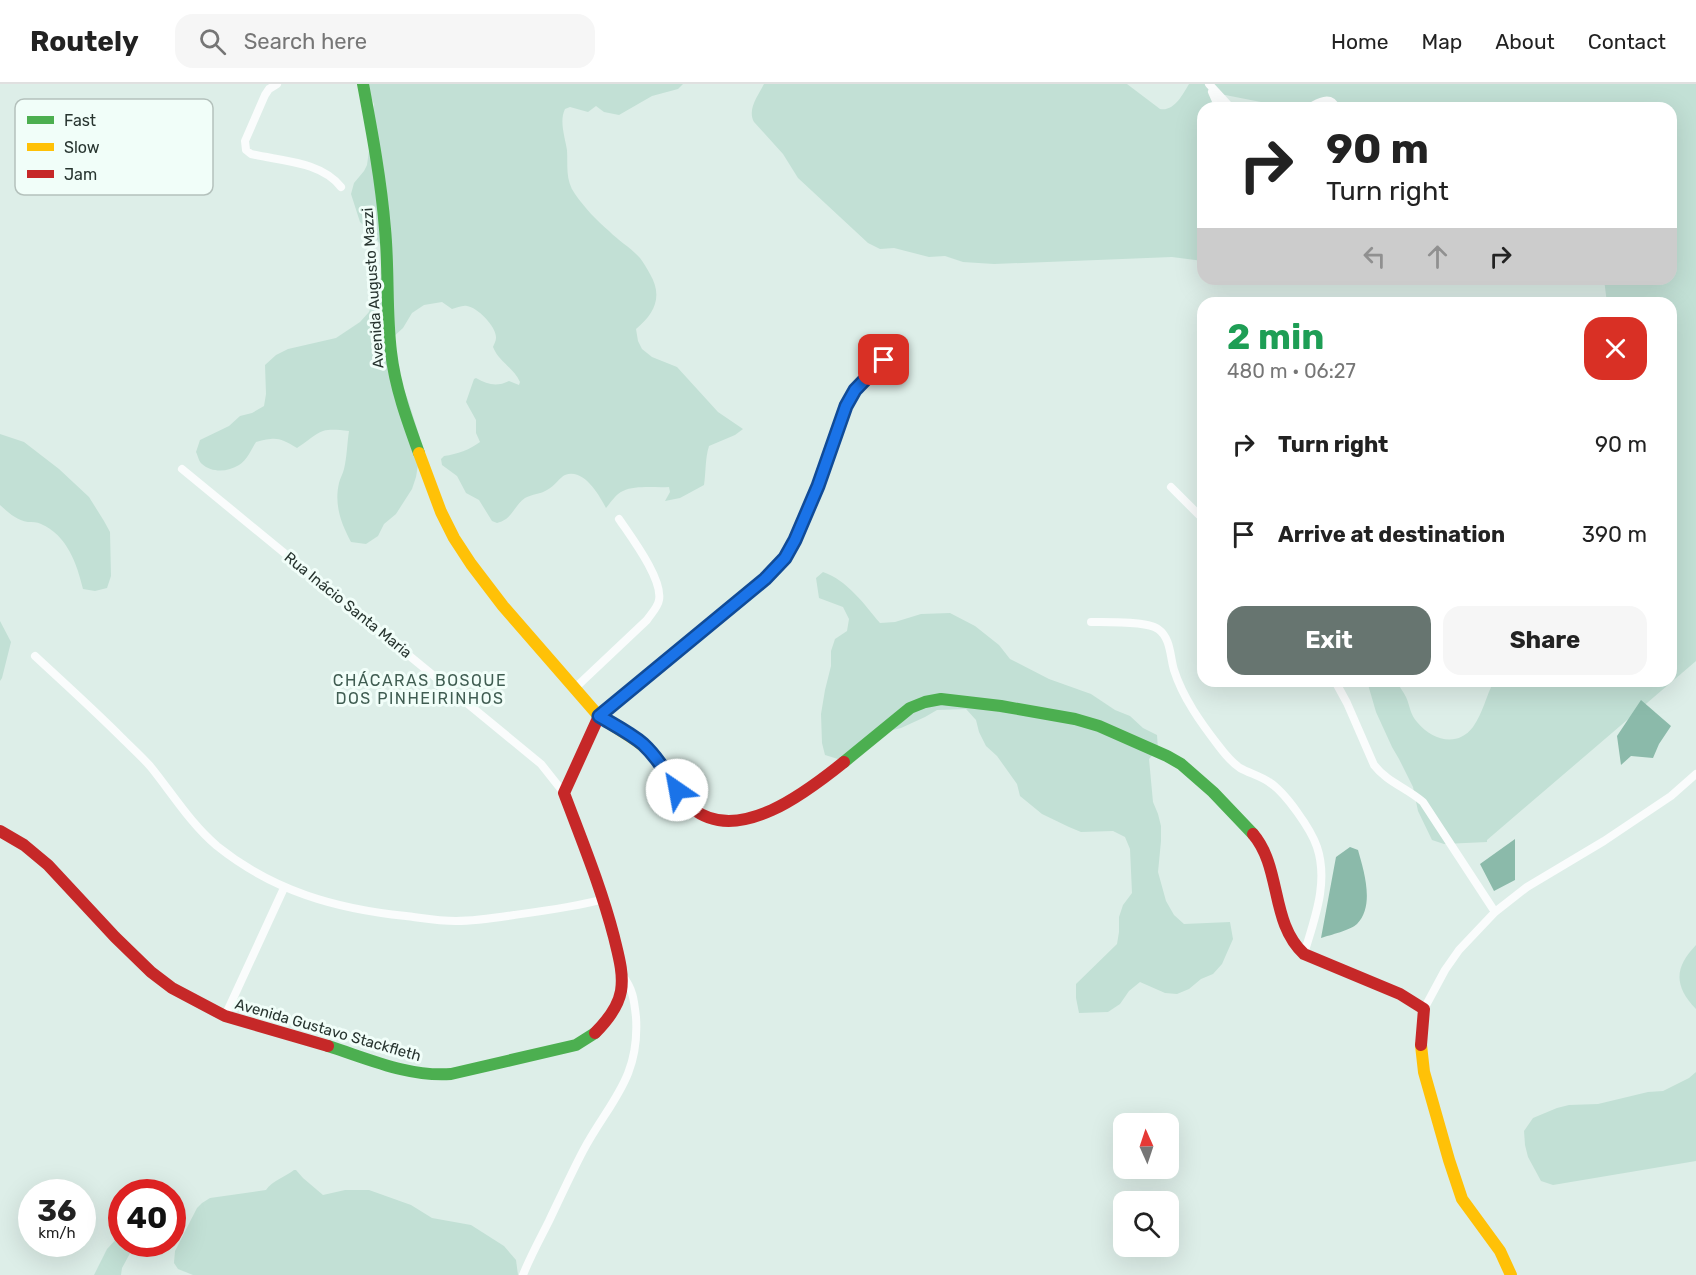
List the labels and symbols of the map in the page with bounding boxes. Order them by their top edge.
legend [15,99,213,195]
text: Fast [64,111,96,130]
text: Slow [64,138,100,157]
text: Jam [64,165,97,184]
street label: Avenida Augusto Mazzi [358,207,388,369]
pin [858,334,909,385]
street label: Rua Inácio Santa Maria [281,548,415,662]
district label: CHÁCARAS BOSQUE DOS PINHEIRINHOS [333,671,507,708]
position arrow [645,758,709,822]
street label: Avenida Gustavo Stackfleth [233,995,423,1065]
north arrow [1113,1113,1179,1179]
speed limit sign: 40 [108,1179,186,1257]

